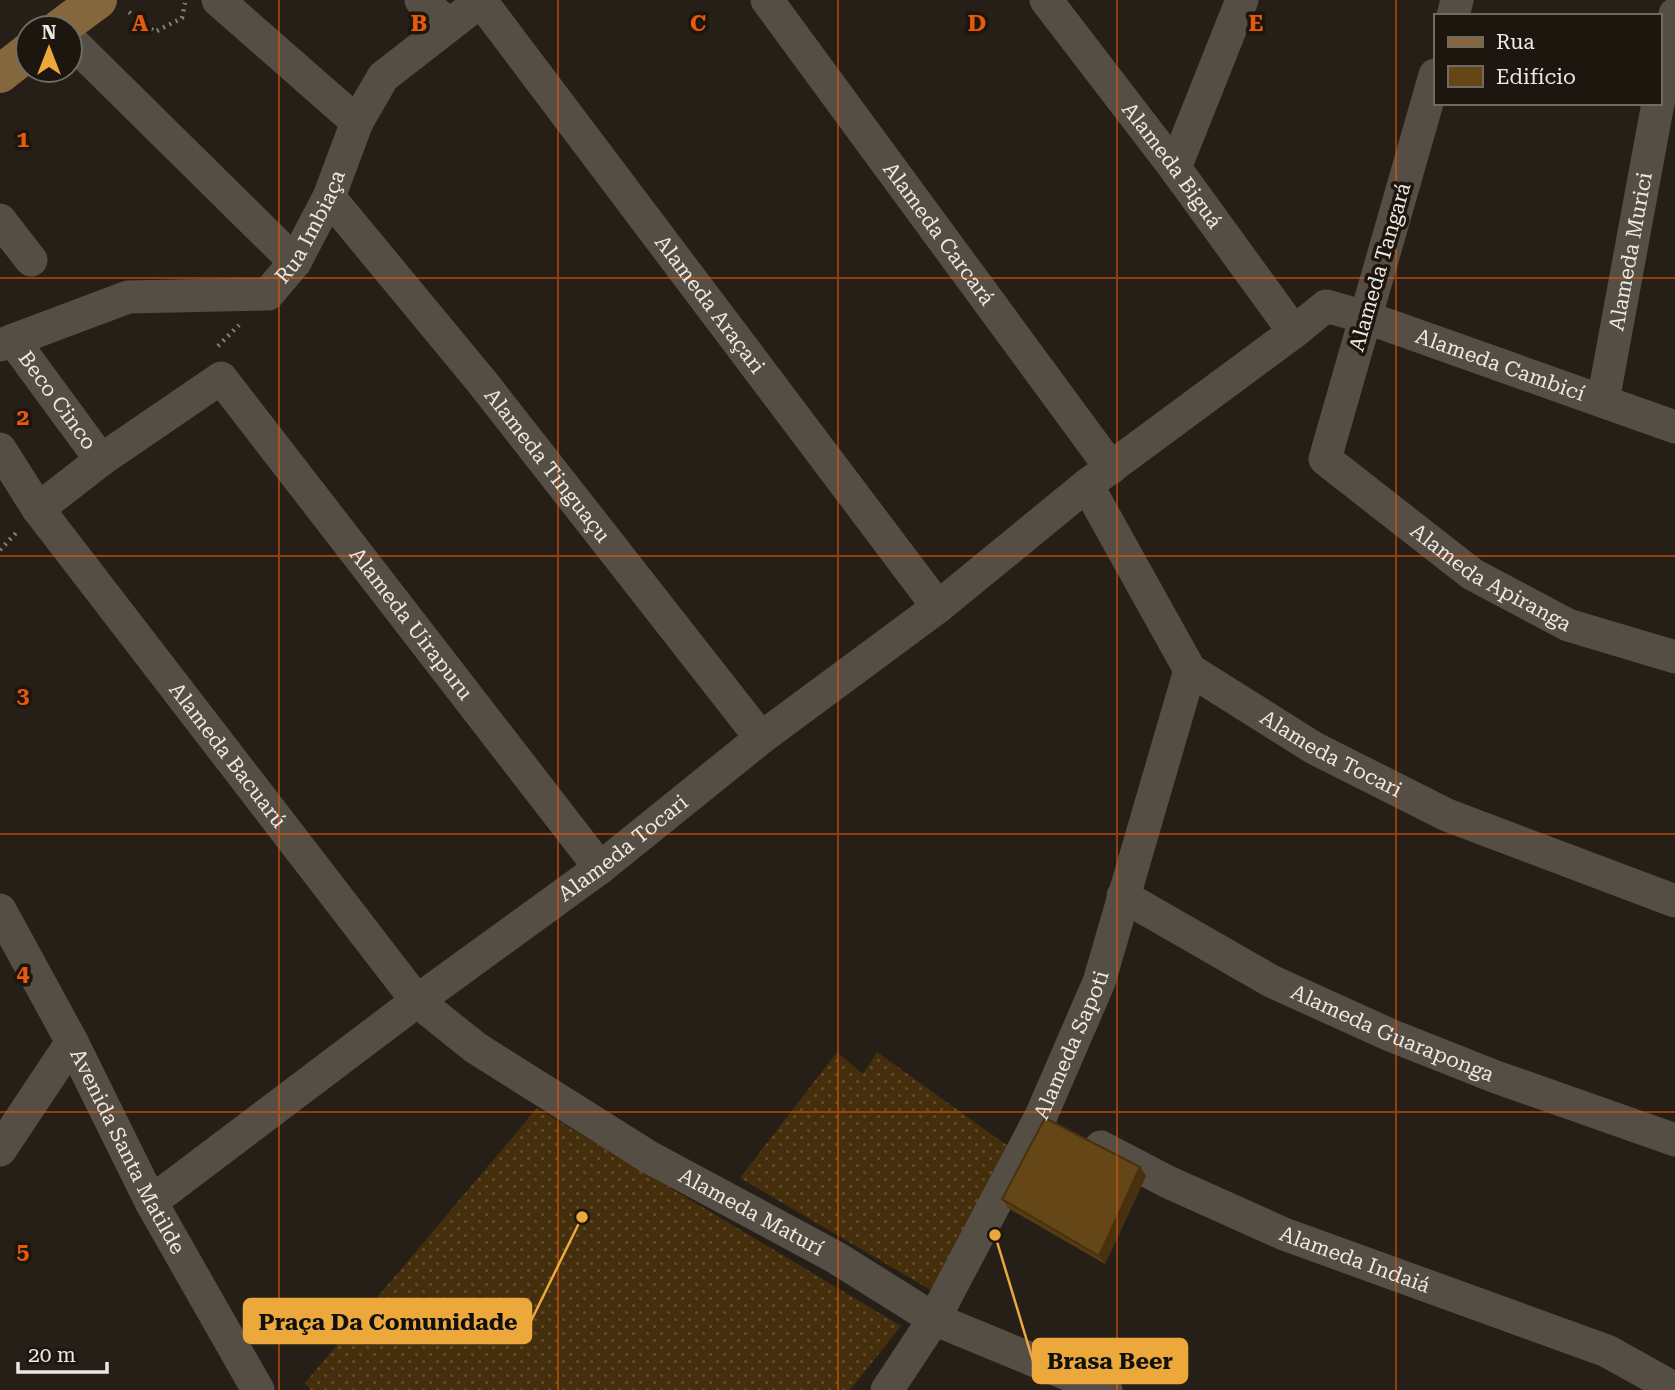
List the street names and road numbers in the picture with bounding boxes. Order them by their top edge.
street label: Alameda Biguá [1117,98,1227,234]
street label: Alameda Carcará [878,157,1000,310]
street label: Rua Imbiaça [270,166,350,288]
street label: Alameda Murici [1604,170,1657,333]
street label: Alameda Tangará [1344,179,1416,354]
street label: Alameda Araçari [650,231,770,378]
street label: Alameda Cambicí [1412,324,1588,406]
street label: Beco Cinco [13,347,101,454]
street label: Alameda Tinguaçu [480,383,615,547]
street label: Alameda Apiranga [1406,519,1576,637]
street label: Alameda Uirapuru [345,543,478,705]
street label: Alameda Bacuarú [164,678,291,833]
street label: Alameda Tocari [1256,705,1406,802]
street label: Alameda Tocari [554,790,693,906]
street label: Alameda Sapoti [1029,968,1114,1123]
street label: Alameda Guaraponga [1287,980,1498,1087]
street label: Avenida Santa Matilde [65,1045,190,1258]
street label: Alameda Maturí [675,1163,828,1261]
street label: Alameda Indaiá [1276,1221,1434,1298]

